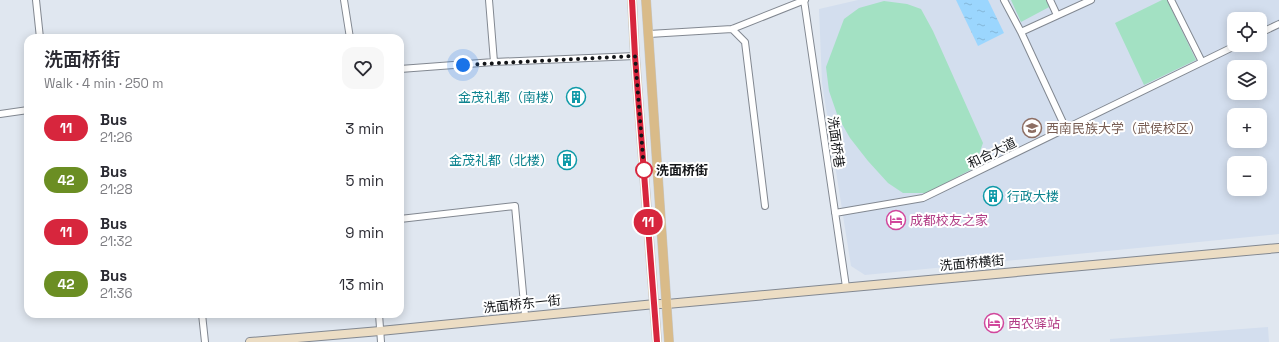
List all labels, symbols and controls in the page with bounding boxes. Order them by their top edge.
map controls [1227,12,1267,196]
button: locate [1227,12,1267,52]
text: 洗面桥街 [44,47,120,72]
button: heart [342,47,384,89]
your location [453,55,473,75]
button: layers [1227,60,1267,100]
text: Walk · 4 min · 250 m [44,75,163,92]
building icon: 金茂礼都（南楼） [565,86,587,108]
place label: 金茂礼都（南楼） [458,89,562,106]
button: + [1227,108,1267,148]
text: Bus [100,110,127,129]
street label: 洗面桥巷 [824,115,848,169]
school or university icon: 西南民族大学（武侯校区） [1021,117,1043,139]
text: 11 [60,119,72,137]
text: 3 min [345,119,384,138]
place label: 西南民族大学（武侯校区） [1046,120,1202,137]
text: 21:26 [100,129,132,146]
street label: 和合大道 [965,134,1019,172]
building icon: 金茂礼都（北楼） [556,149,578,171]
place label: 金茂礼都（北楼） [449,152,553,169]
button: − [1227,156,1267,196]
marker: 洗面桥街 [635,161,653,179]
text: Bus [100,162,127,181]
place label: 洗面桥街 [656,162,708,179]
text: 42 [57,171,75,189]
text: 5 min [345,171,384,190]
text: 21:28 [100,181,133,198]
building icon: 行政大楼 [982,185,1004,207]
place label: 行政大楼 [1007,188,1059,205]
line badge: 11 [630,209,666,235]
hotel icon: 成都校友之家 [885,209,907,231]
place label: 成都校友之家 [910,212,988,229]
text: 11 [642,213,654,231]
text: Bus [100,214,127,233]
text: 11 [60,223,72,241]
text: 9 min [345,223,384,242]
text: 21:32 [100,233,132,250]
street label: 洗面桥横街 [939,252,1005,274]
text: Bus [100,266,127,285]
text: 42 [57,275,75,293]
text: 13 min [339,275,384,294]
text: 21:36 [100,285,132,302]
street label: 洗面桥东一街 [482,291,562,317]
hotel icon: 西农驿站 [983,312,1005,334]
place label: 西农驿站 [1008,315,1060,332]

